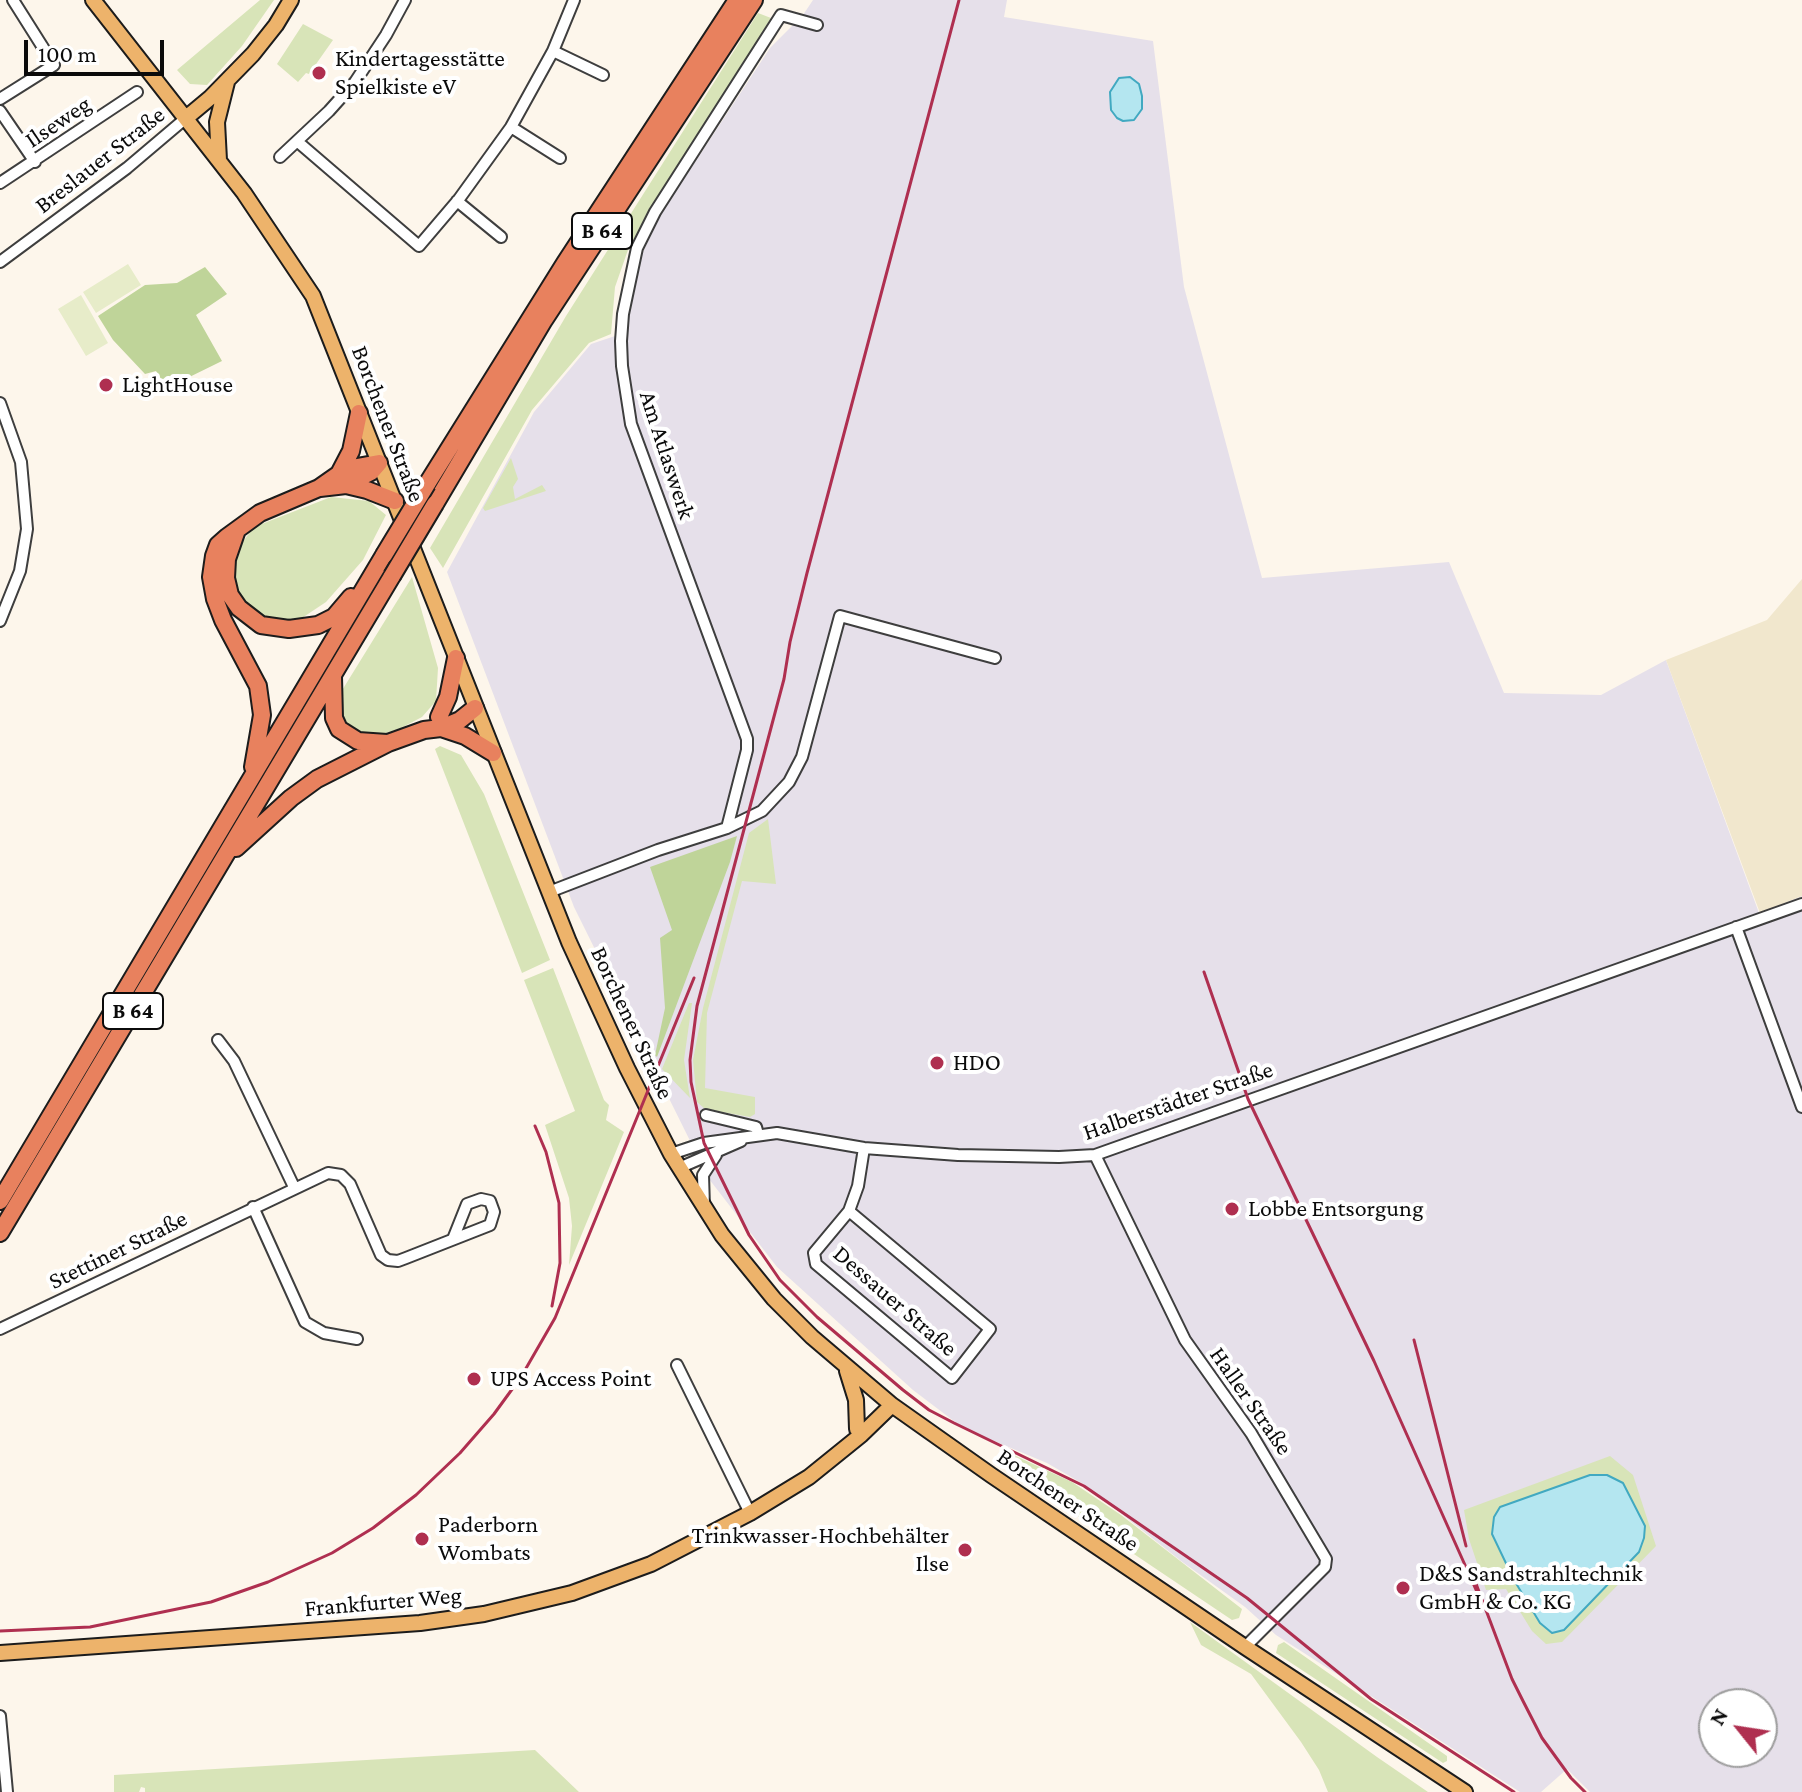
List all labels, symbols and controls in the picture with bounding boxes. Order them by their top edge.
scale bar [28,24,168,74]
text: 100 m [38,40,97,67]
place label: Kindertagesstätte Spielkiste eV [335,45,505,101]
marker: Kindertagesstätte Spielkiste eV [310,64,328,82]
street label: Ilseweg [20,90,96,154]
street label: Breslauer Straße [29,100,171,220]
road number: B 64 [572,213,632,249]
street label: Borchener Straße [345,342,431,506]
place label: LightHouse [122,371,233,399]
marker: LightHouse [97,376,115,394]
street label: Am Atlaswerk [633,387,701,523]
street label: Borchener Straße [584,942,680,1104]
road number: B 64 [103,993,163,1029]
place label: HDO [953,1049,1001,1077]
marker: HDO [928,1054,946,1072]
street label: Halberstädter Straße [1079,1055,1277,1147]
place label: Lobbe Entsorgung [1248,1195,1423,1223]
marker: Lobbe Entsorgung [1223,1200,1241,1218]
street label: Stettiner Straße [44,1204,192,1296]
street label: Dessauer Straße [827,1239,963,1363]
street label: Haller Straße [1203,1341,1299,1461]
place label: UPS Access Point [490,1365,651,1393]
marker: UPS Access Point [465,1370,483,1388]
street label: Borchener Straße [992,1442,1144,1558]
place label: Paderborn Wombats [438,1511,538,1567]
place label: Trinkwasser-Hochbehälter Ilse [691,1522,949,1578]
marker: Paderborn Wombats [413,1530,431,1548]
marker: Trinkwasser-Hochbehälter Ilse [956,1541,974,1559]
place label: D&S Sandstrahltechnik GmbH & Co. KG [1419,1560,1643,1616]
marker: D&S Sandstrahltechnik GmbH & Co. KG [1394,1579,1412,1597]
street label: Frankfurter Weg [303,1581,463,1623]
north arrow [1698,1688,1778,1768]
text: N [1704,1704,1733,1729]

